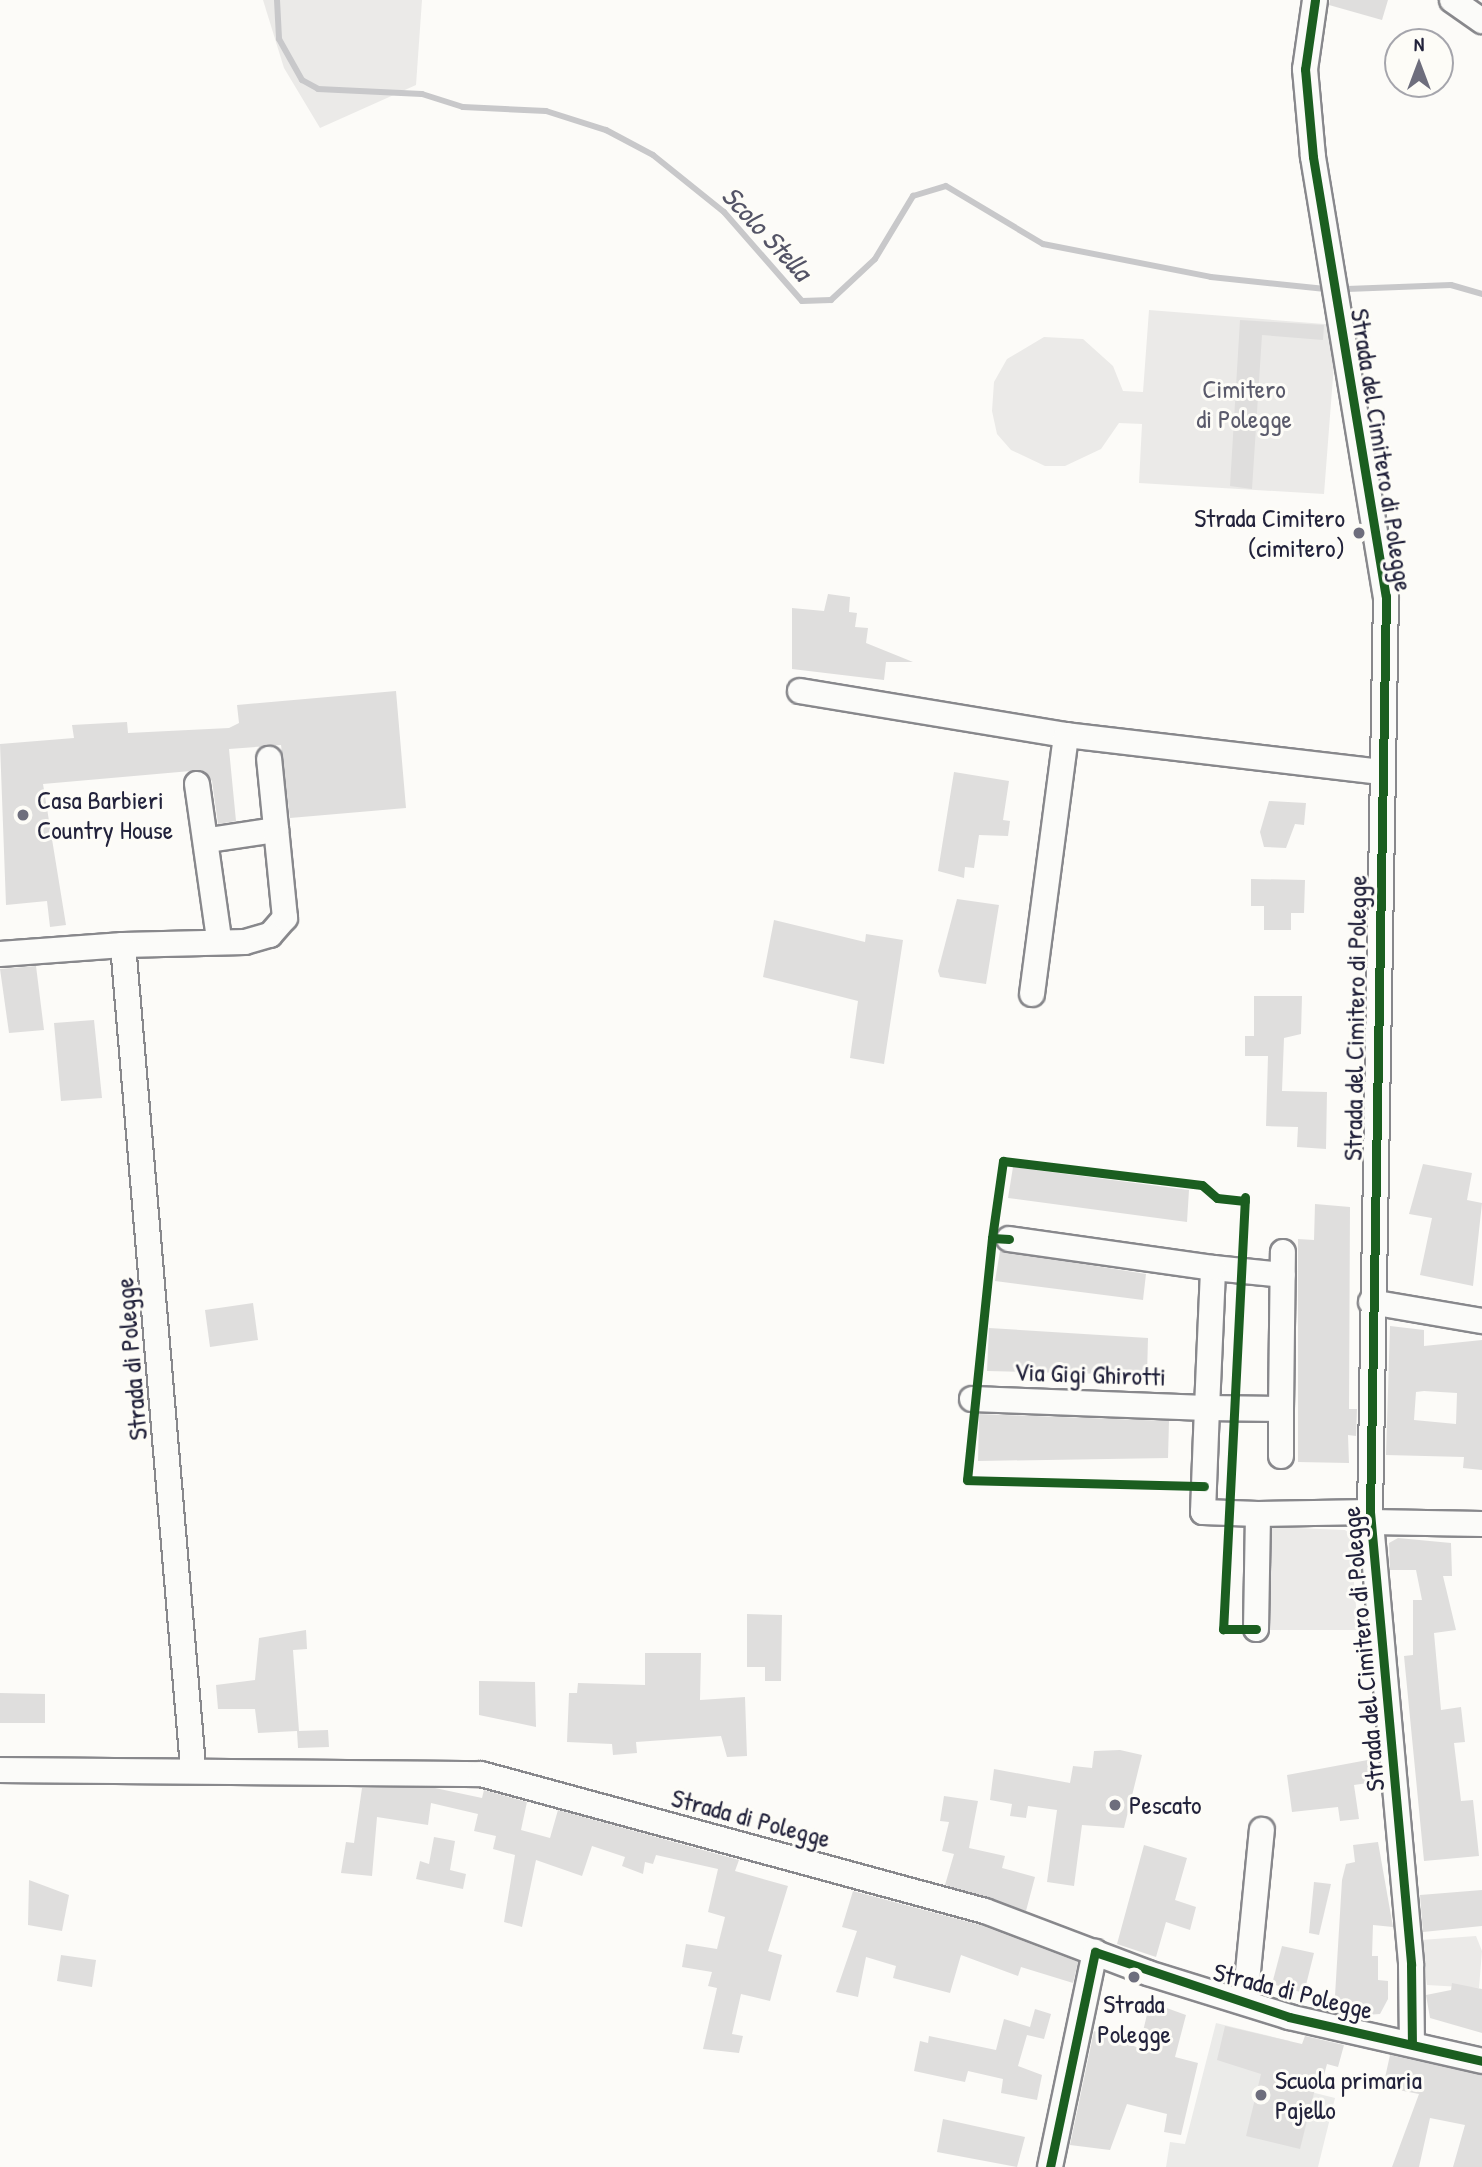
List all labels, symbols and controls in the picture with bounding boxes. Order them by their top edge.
north arrow [1384,28,1454,98]
text: N [1414,31,1424,57]
water label: Scolo Stella [715,179,819,287]
street label: Strada del Cimitero di Polegge [1344,306,1420,594]
park label: Cimitero di Polegge [1196,373,1292,434]
place label: Strada Cimitero (cimitero) [1194,502,1345,564]
marker: Strada Cimitero (cimitero) [1351,525,1367,541]
place label: Casa Barbieri Country House [37,784,173,846]
marker: Casa Barbieri Country House [15,807,31,823]
street label: Strada del Cimitero di Polegge [1337,875,1373,1161]
street label: Strada di Polegge [108,1276,154,1442]
street label: Via Gigi Ghirotti [1014,1356,1166,1392]
street label: Strada del Cimitero di Polegge [1335,1505,1391,1793]
street label: Strada di Polegge [668,1782,834,1854]
place label: Pescato [1129,1789,1202,1821]
marker: Pescato [1107,1797,1123,1813]
street label: Strada di Polegge [1210,1956,1376,2026]
marker: Strada Polegge [1126,1969,1142,1985]
place label: Strada Polegge [1097,1988,1171,2050]
place label: Scuola primaria Pajello [1275,2064,1422,2126]
marker: Scuola primaria Pajello [1253,2087,1269,2103]

